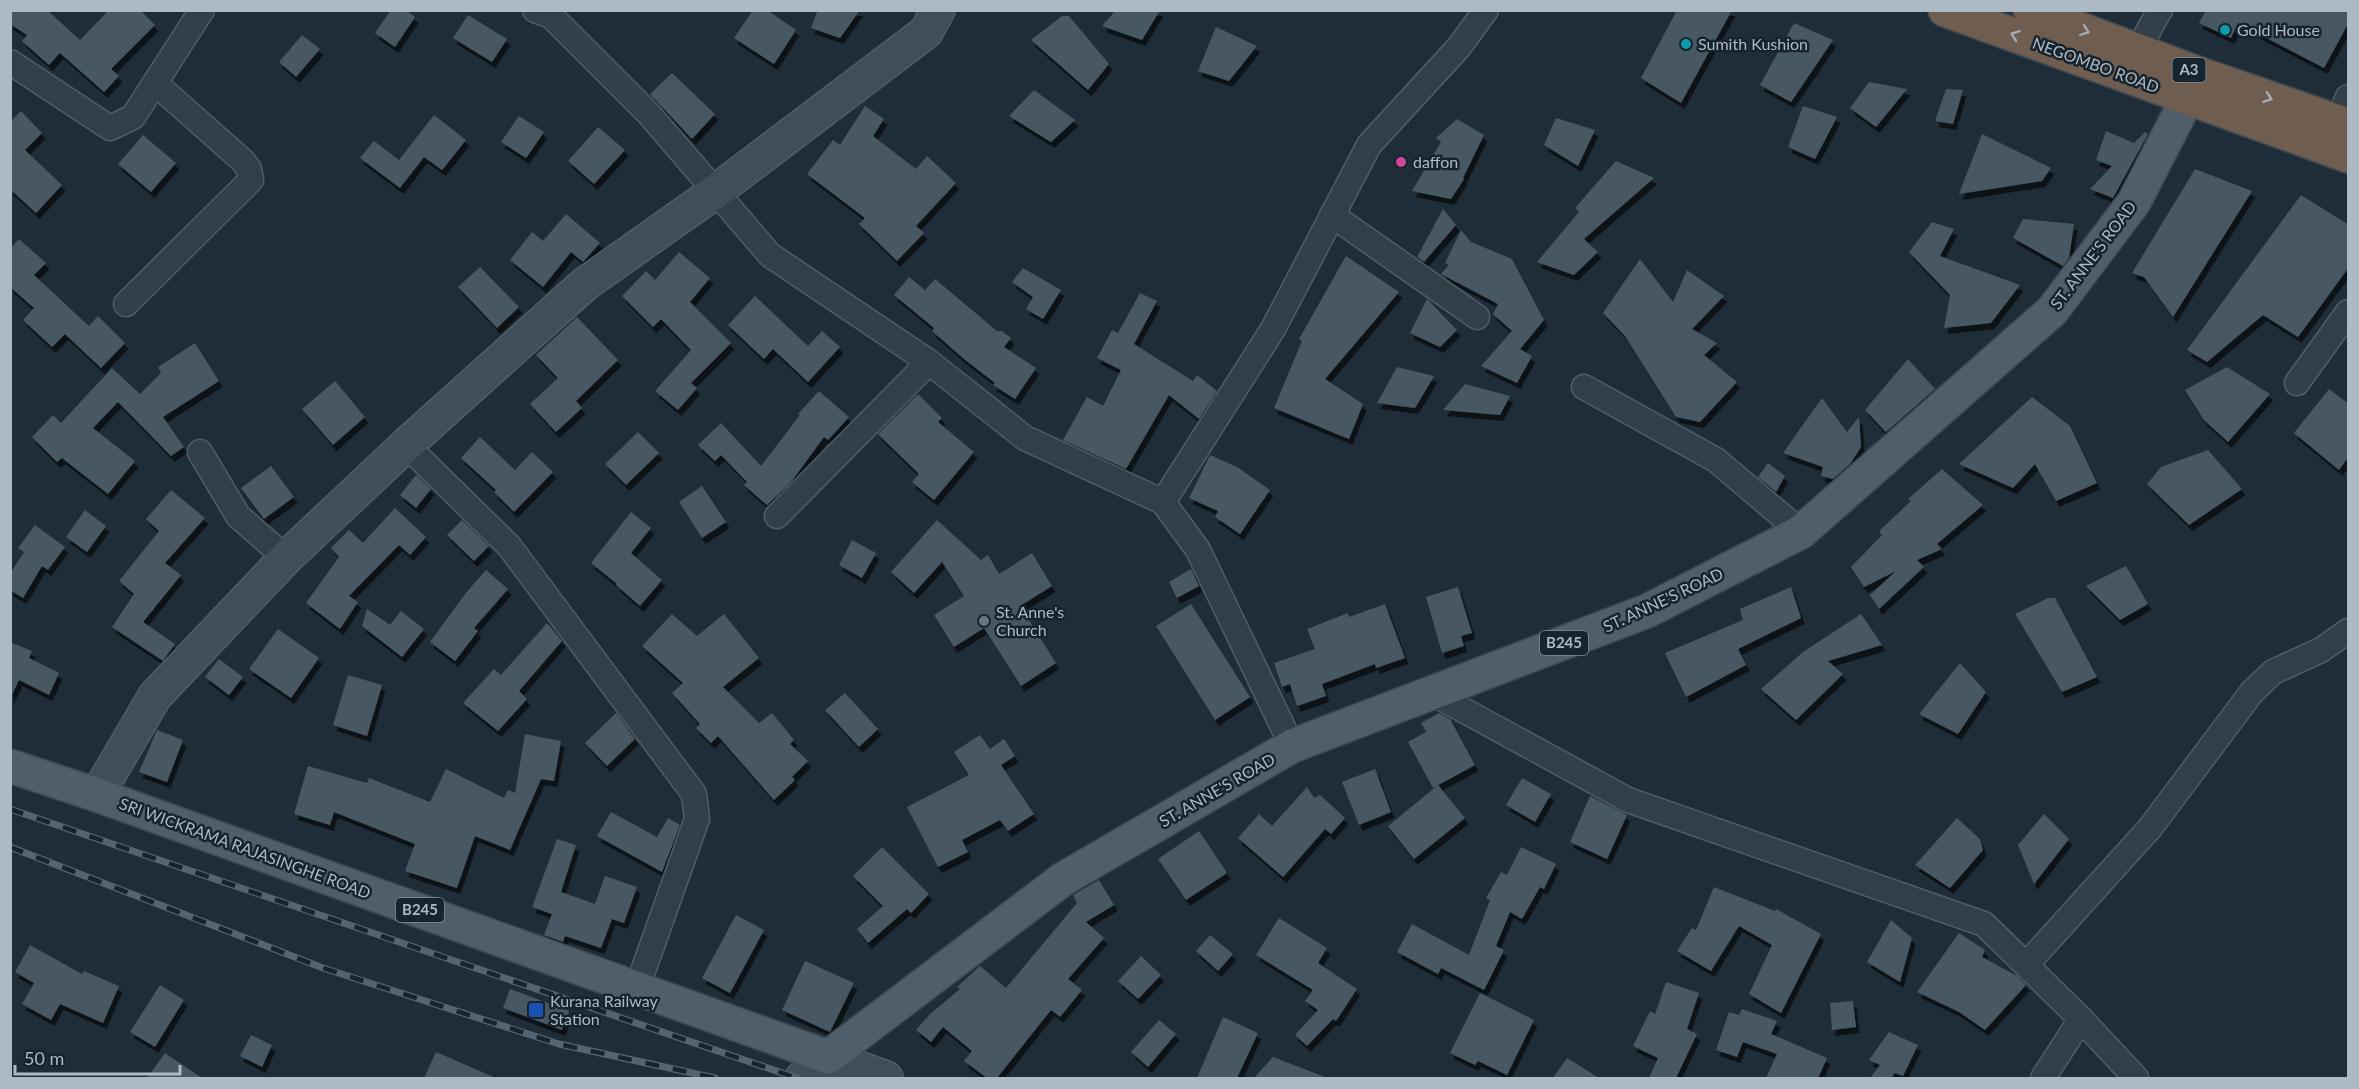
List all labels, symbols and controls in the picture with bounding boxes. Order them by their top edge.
place label: Gold House [2237,20,2320,39]
marker: Gold House [2218,23,2232,37]
one-way arrow [2079,24,2090,36]
one-way arrow [2010,30,2021,43]
street label: NEGOMBO ROAD [2030,33,2162,96]
place label: Sumith Kushion [1698,34,1808,53]
marker: Sumith Kushion [1679,37,1693,51]
road number: A3 [2172,58,2206,82]
one-way arrow [2262,90,2273,103]
place label: daffon [1413,152,1458,171]
marker: daffon [1394,155,1408,169]
street label: ST. ANNE'S ROAD [2046,197,2139,312]
street label: ST. ANNE'S ROAD [1600,563,1726,636]
place label: St. Anne's Church [996,602,1064,639]
marker: St. Anne's Church [977,614,991,628]
road number: B245 [1540,631,1588,655]
street label: ST. ANNE'S ROAD [1156,749,1278,830]
street label: SRI WICKRAMA RAJASINGHE ROAD [117,793,373,902]
road number: B245 [396,898,444,922]
place label: Kurana Railway Station [550,991,658,1028]
marker: Kurana Railway Station [527,1001,545,1019]
scale bar [15,1038,180,1076]
text: 50 m [24,1047,64,1069]

